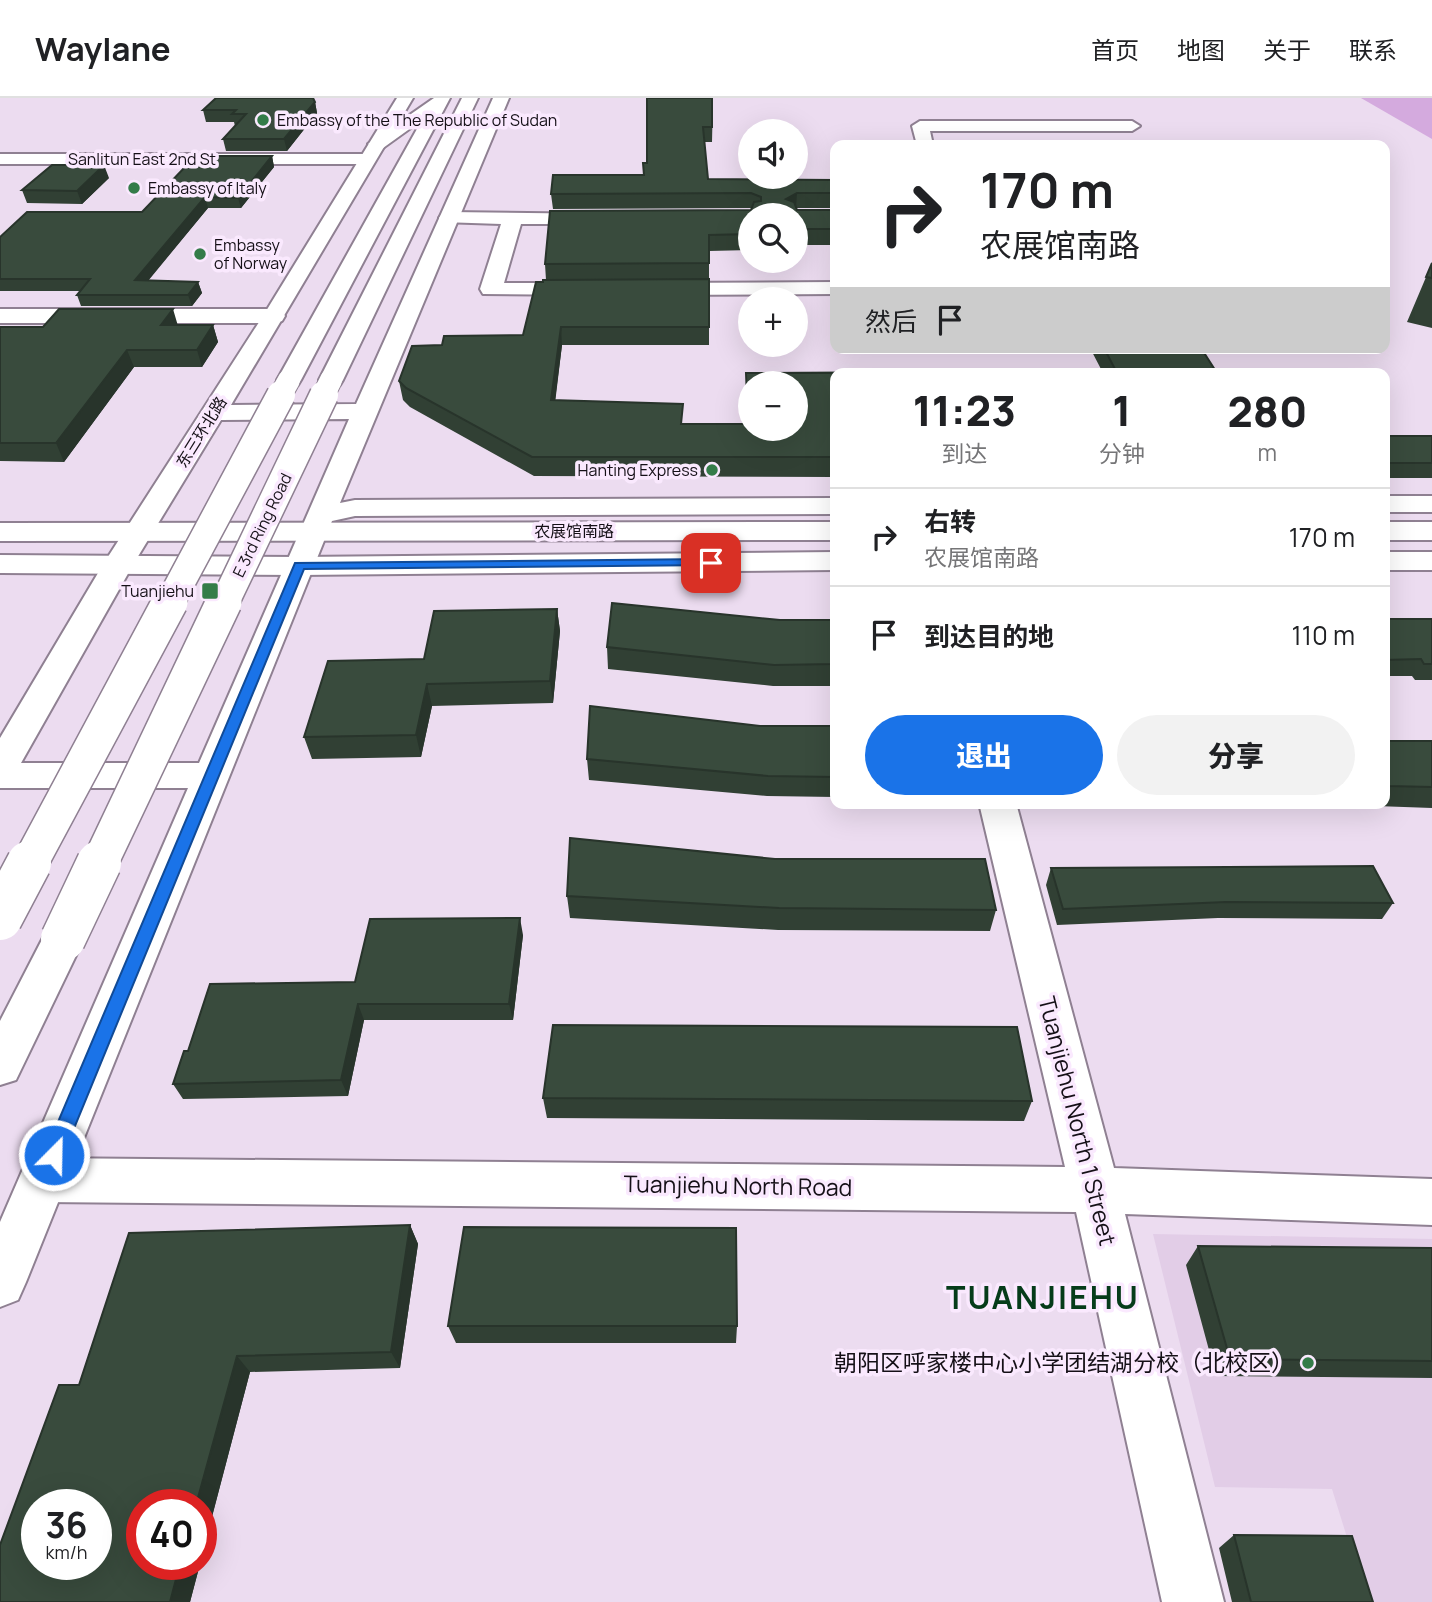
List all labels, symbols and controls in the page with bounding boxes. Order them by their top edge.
text: Waylane [35,26,171,71]
text: 首页 [1091,33,1139,66]
text: 地图 [1177,33,1225,66]
text: 关于 [1263,33,1311,66]
text: 联系 [1349,33,1397,66]
place label: Embassy of the The Republic of Sudan [277,109,557,131]
marker: Embassy of the The Republic of Sudan [255,112,271,128]
map controls [738,119,808,441]
button: sound [738,119,808,189]
street label: Sanlitun East 2nd St [68,148,216,170]
text: 170 m [980,156,1114,223]
icon: right [865,168,956,259]
place label: Embassy of Italy [148,177,267,199]
marker: Embassy of Italy [126,180,142,196]
button: search [738,203,808,273]
text: 农展馆南路 [980,223,1140,267]
place label: Embassy of Norway [214,234,288,274]
marker: Embassy of Norway [192,246,208,262]
button: + [738,287,808,357]
icon: arrive [931,301,969,339]
text: 然后 [865,303,917,339]
button: − [738,371,808,441]
text: 11:23 [913,381,1016,439]
text: 1 [1112,381,1131,439]
text: 280 [1227,382,1307,440]
street label: 东三环北路 [170,392,232,472]
text: m [1258,436,1277,468]
text: 到达 [941,437,987,469]
text: 分钟 [1099,437,1145,469]
place label: Hanting Express [578,459,698,481]
marker: Hanting Express [704,462,720,478]
street label: E 3rd Ring Road [227,469,297,581]
text: 右转 [924,503,976,539]
icon: right [865,518,903,556]
text: 170 m [1289,519,1355,555]
street label: 农展馆南路 [534,520,614,542]
pin [681,533,741,593]
text: 农展馆南路 [924,541,1039,573]
icon: arrive [692,544,730,582]
place label: Tuanjiehu [121,580,194,602]
marker: Tuanjiehu [200,581,220,601]
icon: arrive [865,616,903,654]
text: 110 m [1292,617,1355,653]
text: 到达目的地 [924,618,1054,654]
button: 退出 [865,715,1103,795]
button: 分享 [1117,715,1355,795]
street label: Tuanjiehu North 1 Street [1032,993,1124,1249]
position arrow [17,1118,91,1192]
street label: Tuanjiehu North Road [623,1167,853,1203]
district label: TUANJIEHU [946,1275,1140,1319]
place label: 朝阳区呼家楼中心小学团结湖分校（北校区） [834,1346,1294,1378]
marker: 朝阳区呼家楼中心小学团结湖分校（北校区） [1300,1355,1316,1371]
speed limit sign: 40 [126,1489,217,1580]
text: 36 [45,1501,88,1549]
text: km/h [46,1540,87,1564]

